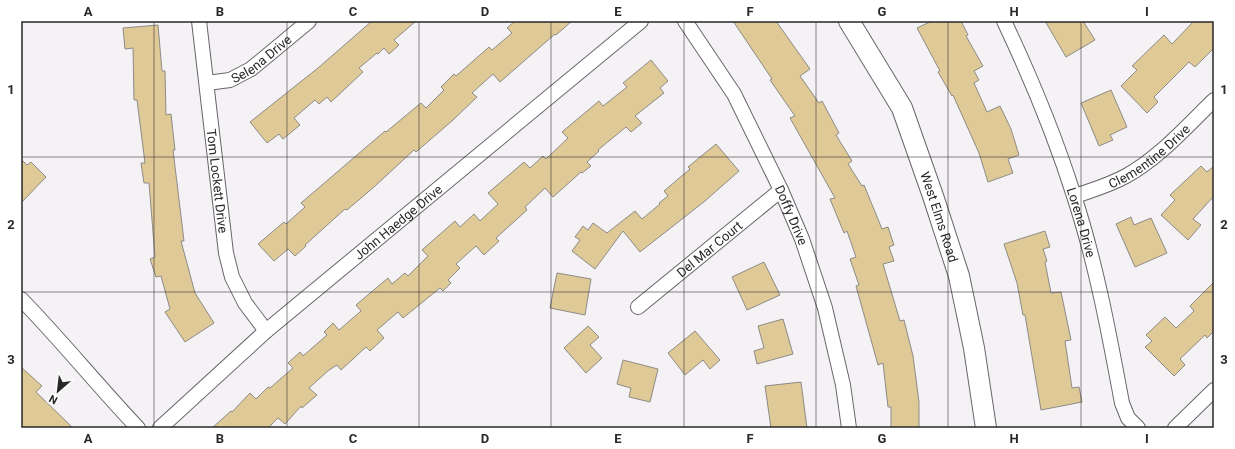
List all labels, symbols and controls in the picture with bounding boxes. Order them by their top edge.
text: A [84,4,93,19]
text: B [216,4,224,19]
text: C [349,4,358,19]
text: D [481,4,489,19]
text: E [614,4,622,19]
text: F [746,4,754,19]
text: G [878,4,887,19]
text: H [1009,4,1019,19]
text: I [1145,4,1149,19]
street label: Selena Drive [228,31,294,86]
text: 1 [7,82,15,97]
text: 1 [1220,82,1228,97]
street label: Clementine Drive [1106,121,1193,191]
street label: Tom Lockett Drive [204,128,231,234]
street label: West Elms Road [918,170,961,264]
street label: John Haedge Drive [351,181,445,263]
street label: Doffy Drive [772,183,811,247]
street label: Lorena Drive [1064,185,1099,259]
text: 2 [7,217,15,232]
text: 2 [1220,217,1228,232]
street label: Del Mar Court [674,218,745,280]
text: 3 [7,352,15,367]
text: 3 [1220,352,1228,367]
north arrow [38,371,78,411]
text: N [47,392,60,407]
text: A [84,431,93,446]
text: B [216,431,224,446]
text: C [349,431,358,446]
text: D [481,431,489,446]
text: E [614,431,622,446]
text: F [746,431,754,446]
text: G [878,431,887,446]
text: H [1009,431,1019,446]
text: I [1145,431,1149,446]

